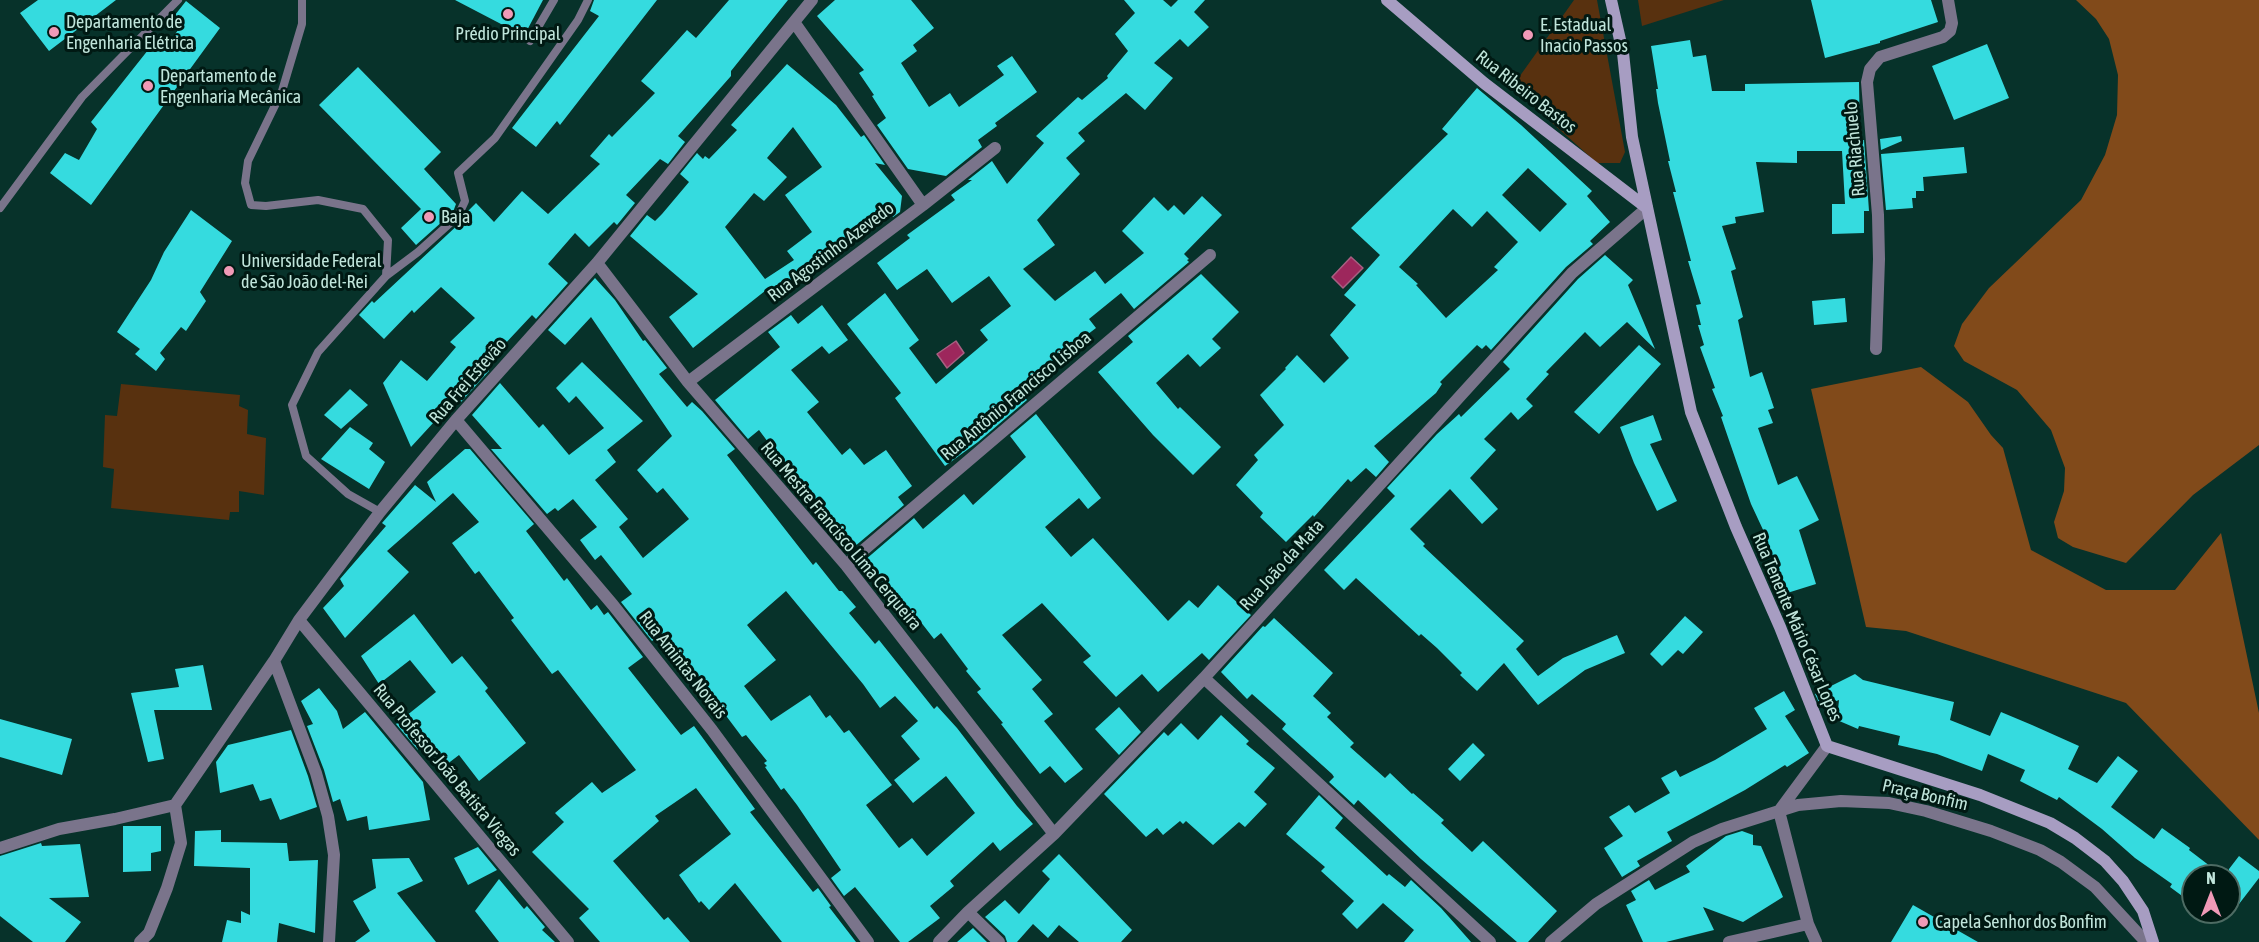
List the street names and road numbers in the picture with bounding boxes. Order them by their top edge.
street label: Rua Ribeiro Bastos [1471,46,1581,138]
street label: Rua Riachuelo [1840,101,1870,197]
street label: Rua Agostinho Azevedo [764,197,898,307]
street label: Rua Antônio Francisco Lisboa [936,327,1096,465]
street label: Rua Frei Estevão [425,334,511,428]
street label: Rua Mestre Francisco Lima Cerqueira [756,437,926,635]
street label: Rua João da Mata [1235,515,1329,615]
street label: Rua Tenente Mário César Lopes [1747,529,1847,725]
street label: Rua Amintas Novais [634,607,732,723]
street label: Rua Professor João Batista Viegas [368,679,526,861]
street label: Praça Bonfim [1880,775,1970,815]

